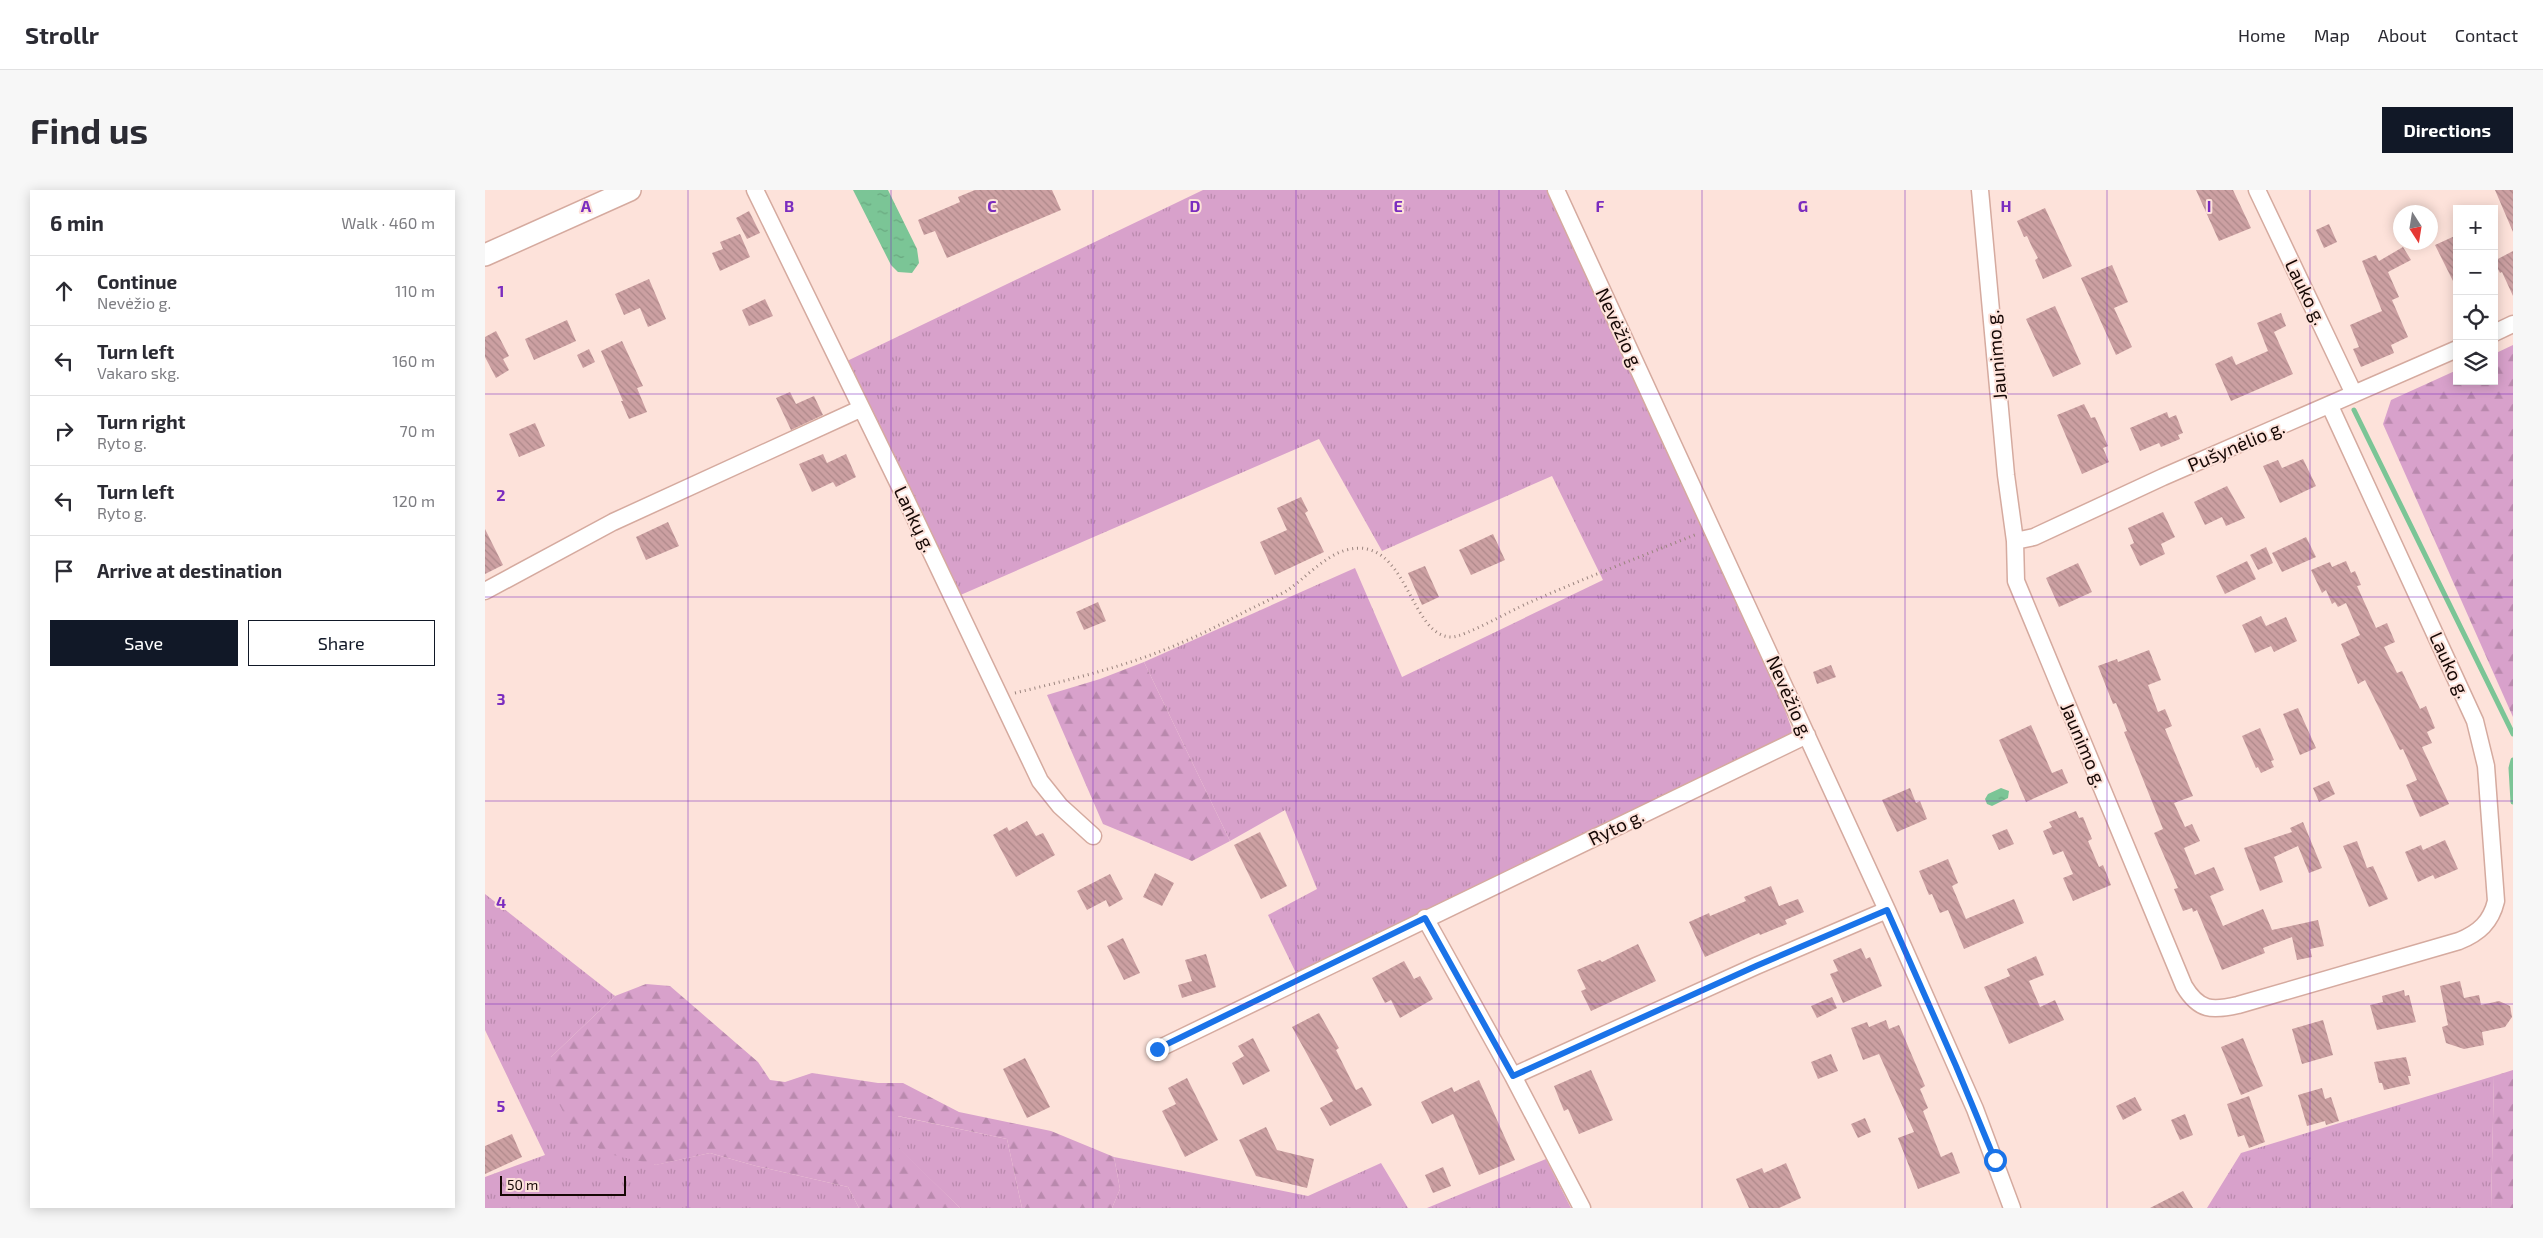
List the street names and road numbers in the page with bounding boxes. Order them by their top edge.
street label: Lauko g. [2281,255,2332,328]
street label: Nevėžio g. [1591,284,1649,374]
street label: Jaunimo g. [1980,309,2011,401]
street label: Pušynėlio g. [2184,415,2288,476]
street label: Lankų g. [890,482,941,556]
street label: Lauko g. [2425,628,2476,702]
street label: Nevėžio g. [1762,652,1819,742]
street label: Jaunimo g. [2056,699,2113,791]
street label: Ryto g. [1584,803,1647,850]

